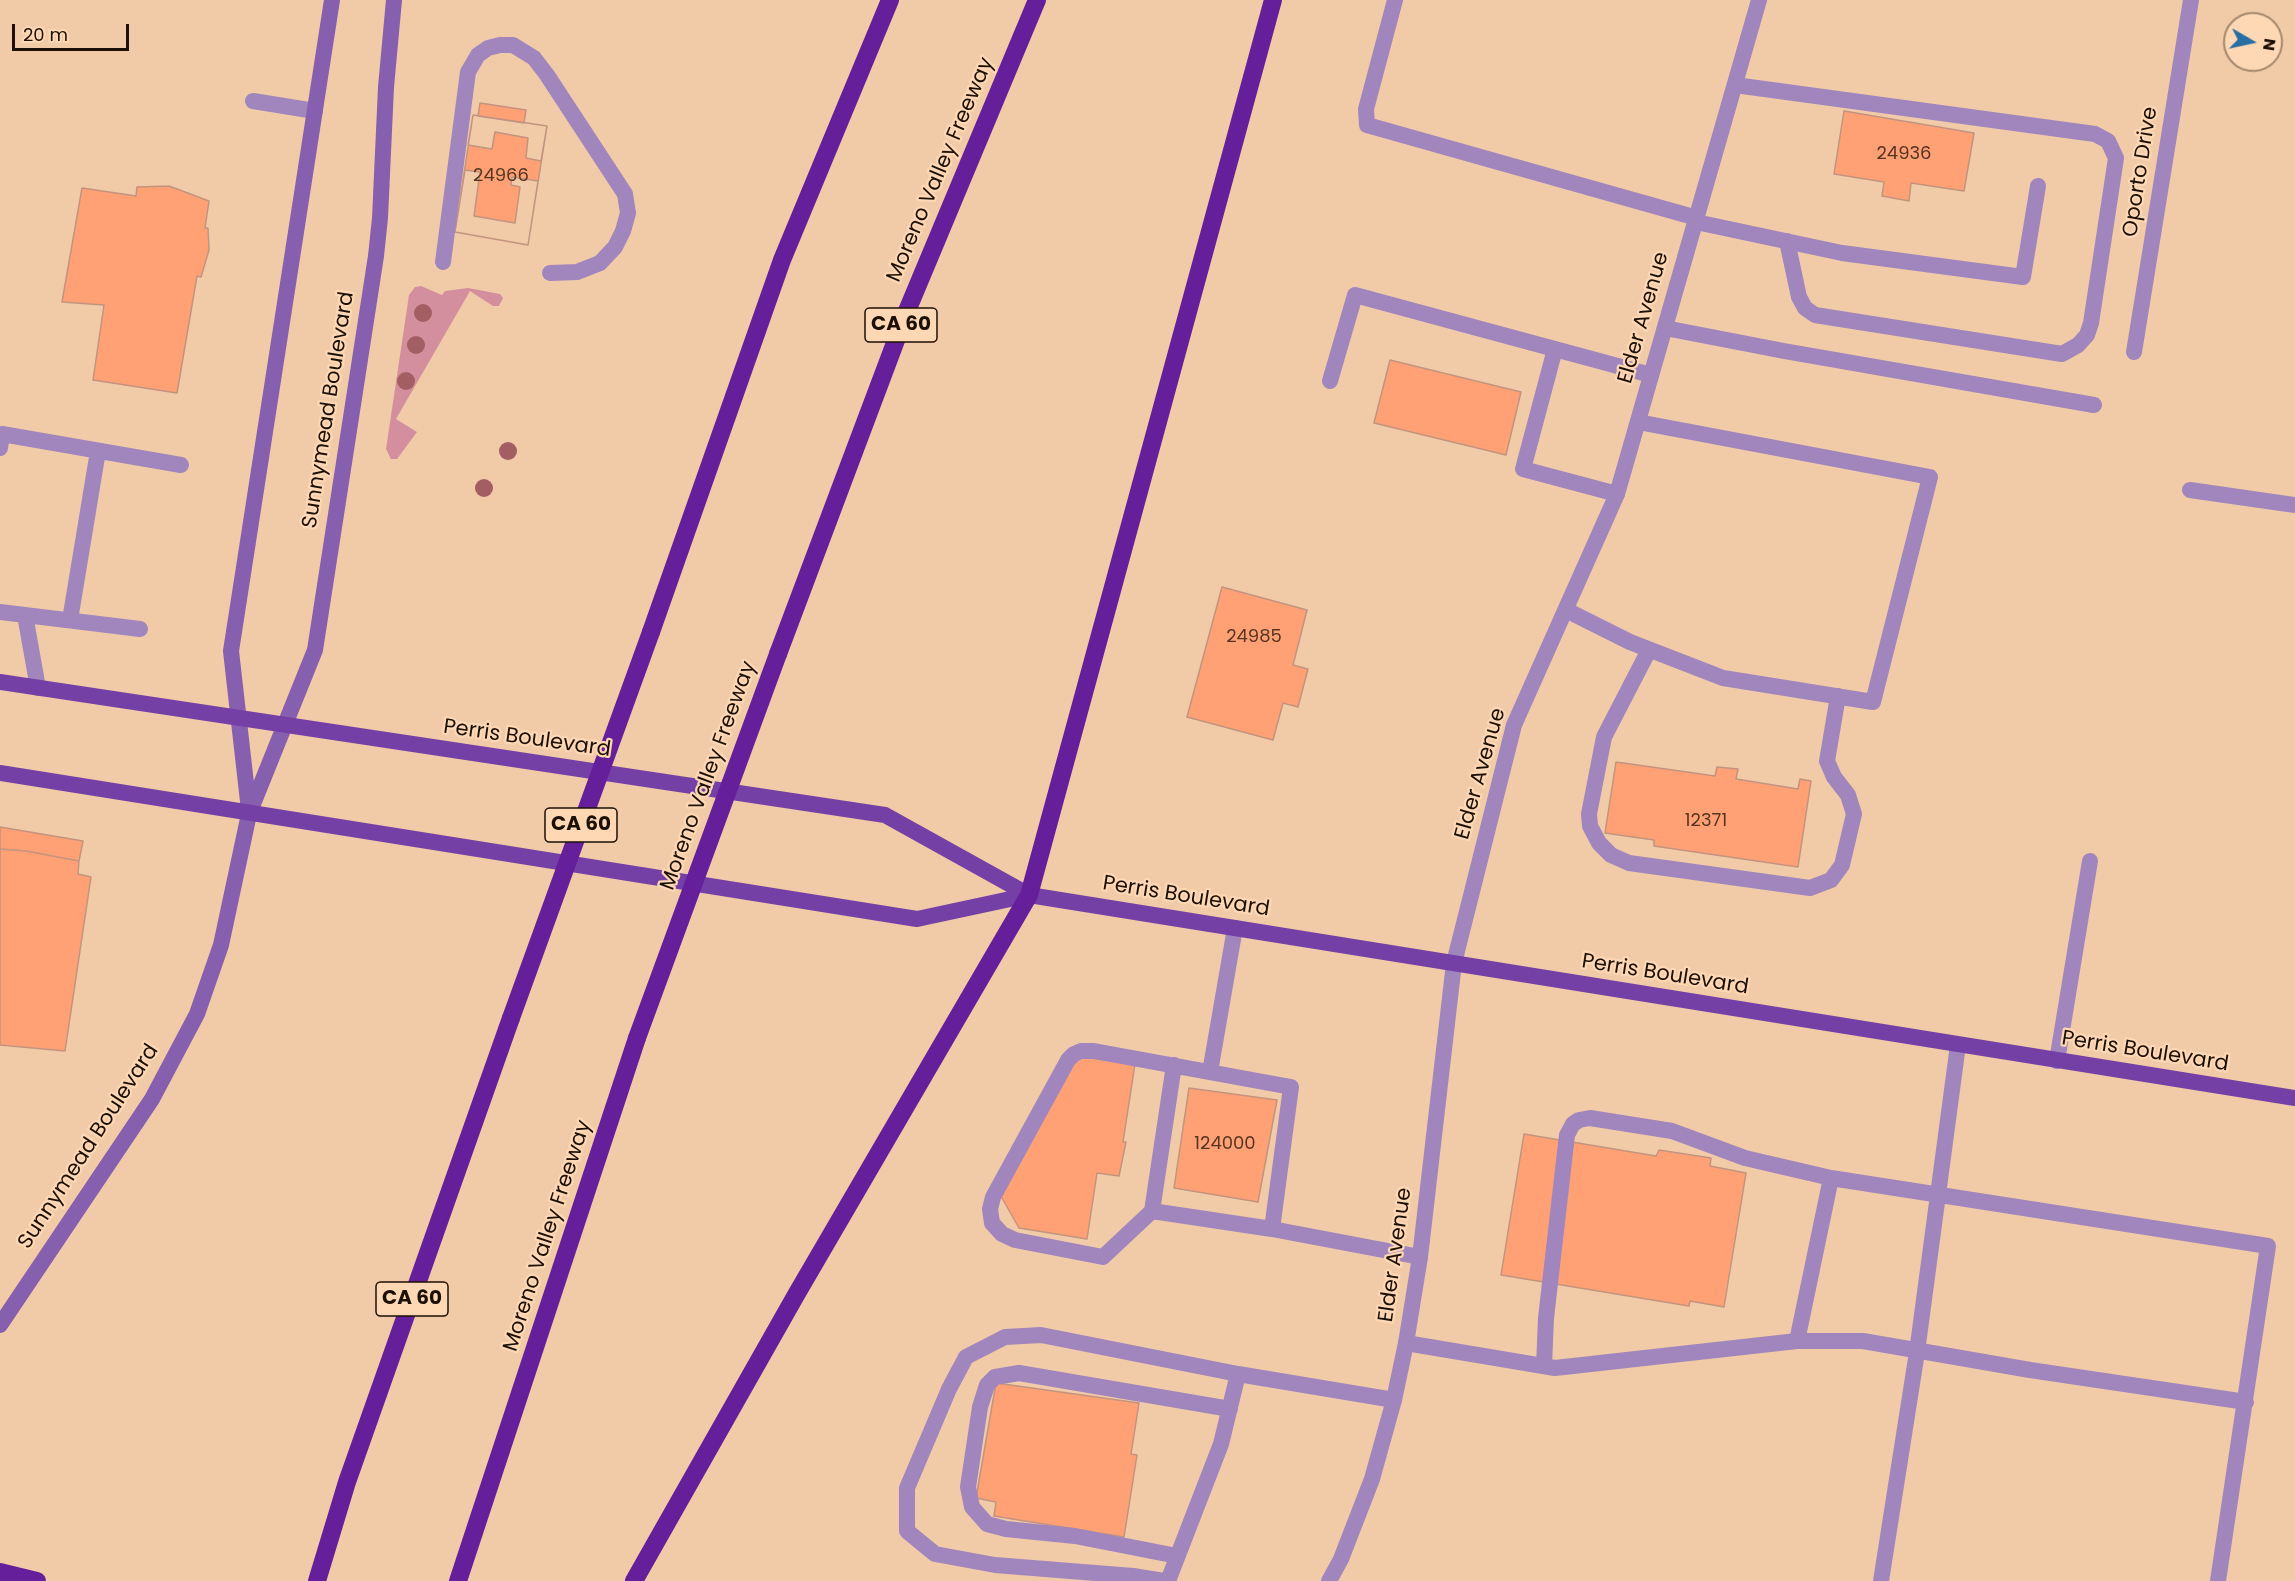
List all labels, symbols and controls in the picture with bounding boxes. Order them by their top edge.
scale bar [15,12,132,50]
north arrow [2223,12,2283,72]
text: 20 m [23,22,68,47]
text: N [2257,37,2282,52]
street label: Moreno Valley Freeway [882,54,1000,286]
street label: Oporto Drive [2118,105,2164,239]
house number: 24936 [1876,143,1932,165]
house number: 24966 [473,165,529,187]
street label: Elder Avenue [1613,249,1675,387]
street label: Sunnymead Boulevard [298,290,360,530]
road number: CA 60 [865,308,937,342]
house number: 24985 [1226,626,1282,648]
street label: Moreno Valley Freeway [656,658,762,894]
street label: Elder Avenue [1450,705,1512,843]
street label: Perris Boulevard [442,715,612,763]
road number: CA 60 [545,808,617,842]
house number: 12371 [1685,810,1727,832]
street label: Perris Boulevard [1101,871,1271,923]
street label: Perris Boulevard [1580,949,1750,1001]
street label: Perris Boulevard [2060,1026,2230,1078]
street label: Sunnymead Boulevard [13,1040,165,1254]
street label: Moreno Valley Freeway [499,1117,597,1355]
house number: 124000 [1194,1133,1256,1155]
street label: Elder Avenue [1374,1186,1418,1324]
road number: CA 60 [376,1282,448,1316]

